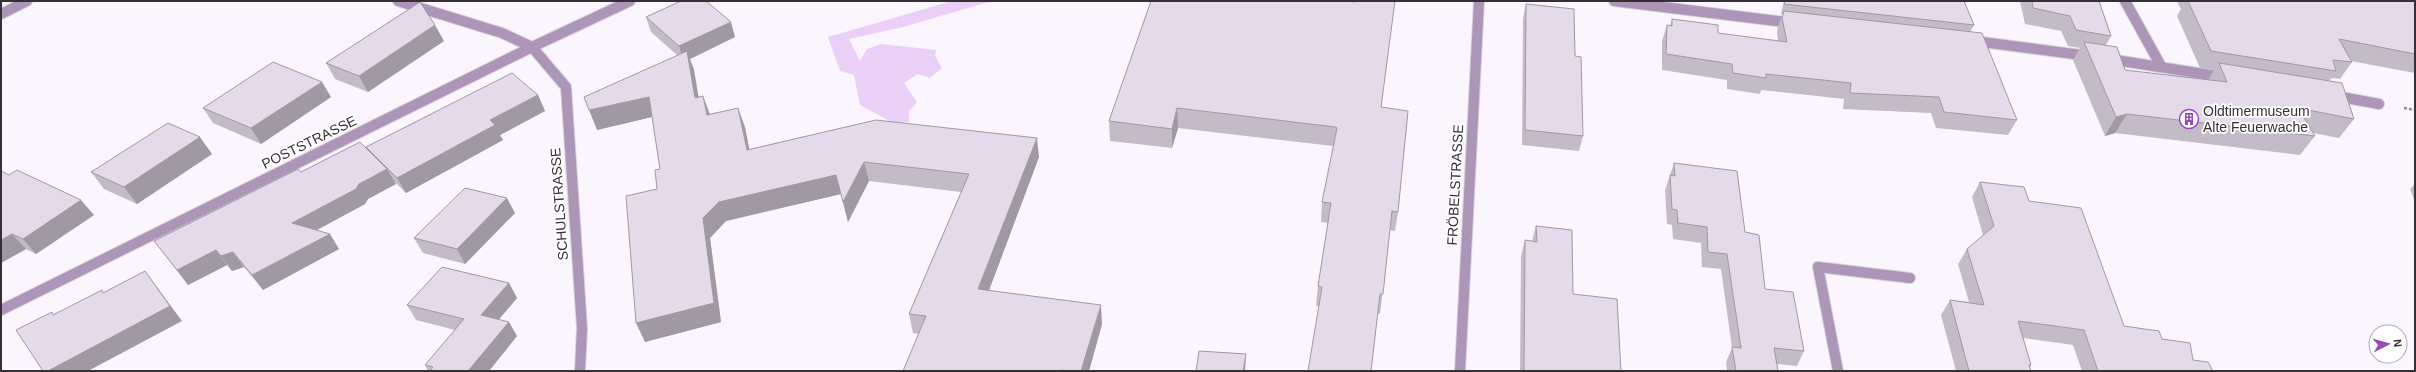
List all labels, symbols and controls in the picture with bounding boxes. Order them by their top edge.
place label: Oldtimermuseum Alte Feuerwache [2203,103,2310,135]
building icon: Oldtimermuseum Alte Feuerwache [2178,108,2200,130]
street label: POSTSTRASSE [259,112,359,172]
street label: FRÖBELSTRASSE [1443,124,1466,246]
street label: SCHULSTRASSE [547,147,571,261]
north arrow [2368,324,2408,364]
text: N [2392,338,2404,348]

